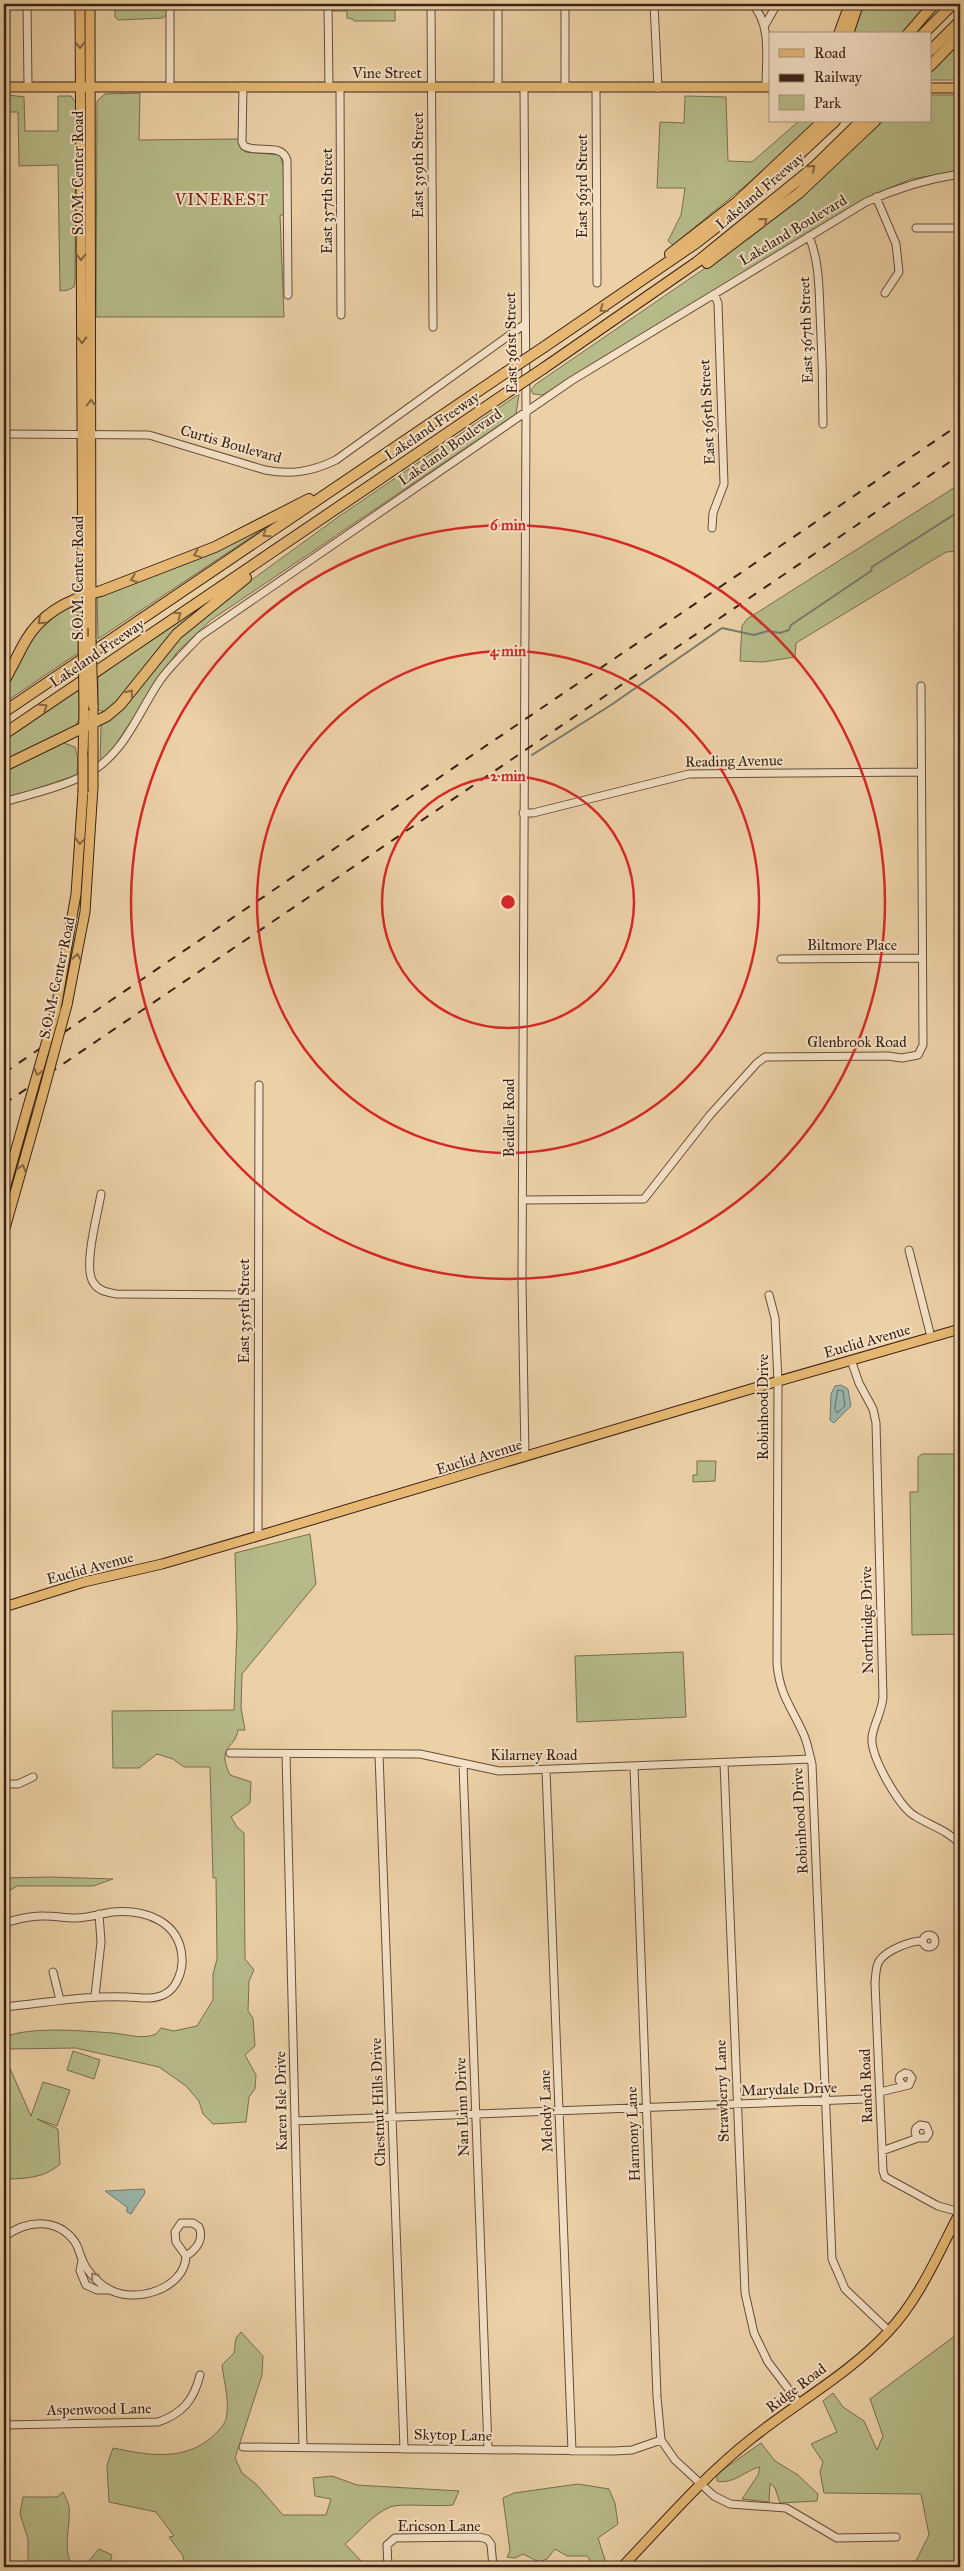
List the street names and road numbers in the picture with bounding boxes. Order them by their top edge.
street label: Vine Street [351,64,422,82]
street label: S.O.M. Center Road [69,110,87,235]
street label: East 359th Street [409,111,427,218]
street label: East 363rd Street [573,133,591,238]
street label: East 357th Street [318,147,336,254]
street label: Lakeland Freeway [712,148,809,233]
street label: Lakeland Boulevard [736,191,850,269]
street label: East 367th Street [795,276,817,384]
street label: East 361st Street [501,291,521,394]
street label: East 365th Street [695,358,719,465]
street label: Lakeland Freeway [381,387,484,464]
street label: Lakeland Boulevard [395,404,506,489]
street label: Curtis Boulevard [178,421,284,467]
street label: S.O.M. Center Road [69,515,87,640]
street label: Lakeland Freeway [46,614,149,691]
street label: Reading Avenue [685,751,783,771]
street label: S.O.M. Center Road [35,915,79,1041]
street label: Biltmore Place [807,936,897,954]
street label: Glenbrook Road [807,1033,907,1051]
street label: Beidler Road [500,1078,518,1157]
street label: East 355th Street [235,1258,253,1364]
street label: Euclid Avenue [822,1320,912,1362]
street label: Robinhood Drive [754,1354,772,1460]
street label: Euclid Avenue [434,1435,524,1479]
street label: Euclid Avenue [45,1548,135,1588]
street label: Northridge Drive [857,1566,877,1674]
street label: Kilarney Road [490,1746,578,1764]
street label: Robinhood Drive [788,1767,812,1875]
street label: Chestnut Hills Drive [367,2037,389,2167]
street label: Strawberry Lane [711,2039,733,2143]
street label: Ranch Road [856,2048,876,2124]
street label: Karen Isle Drive [271,2051,291,2151]
street label: Nan Linn Drive [451,2057,473,2157]
street label: Melody Lane [536,2069,556,2153]
street label: Marydale Drive [741,2078,837,2100]
street label: Harmony Lane [622,2086,644,2182]
street label: Ridge Road [762,2359,830,2416]
street label: Aspenwood Lane [45,2399,152,2419]
street label: Skytop Lane [414,2425,492,2445]
street label: Ericson Lane [397,2517,481,2535]

